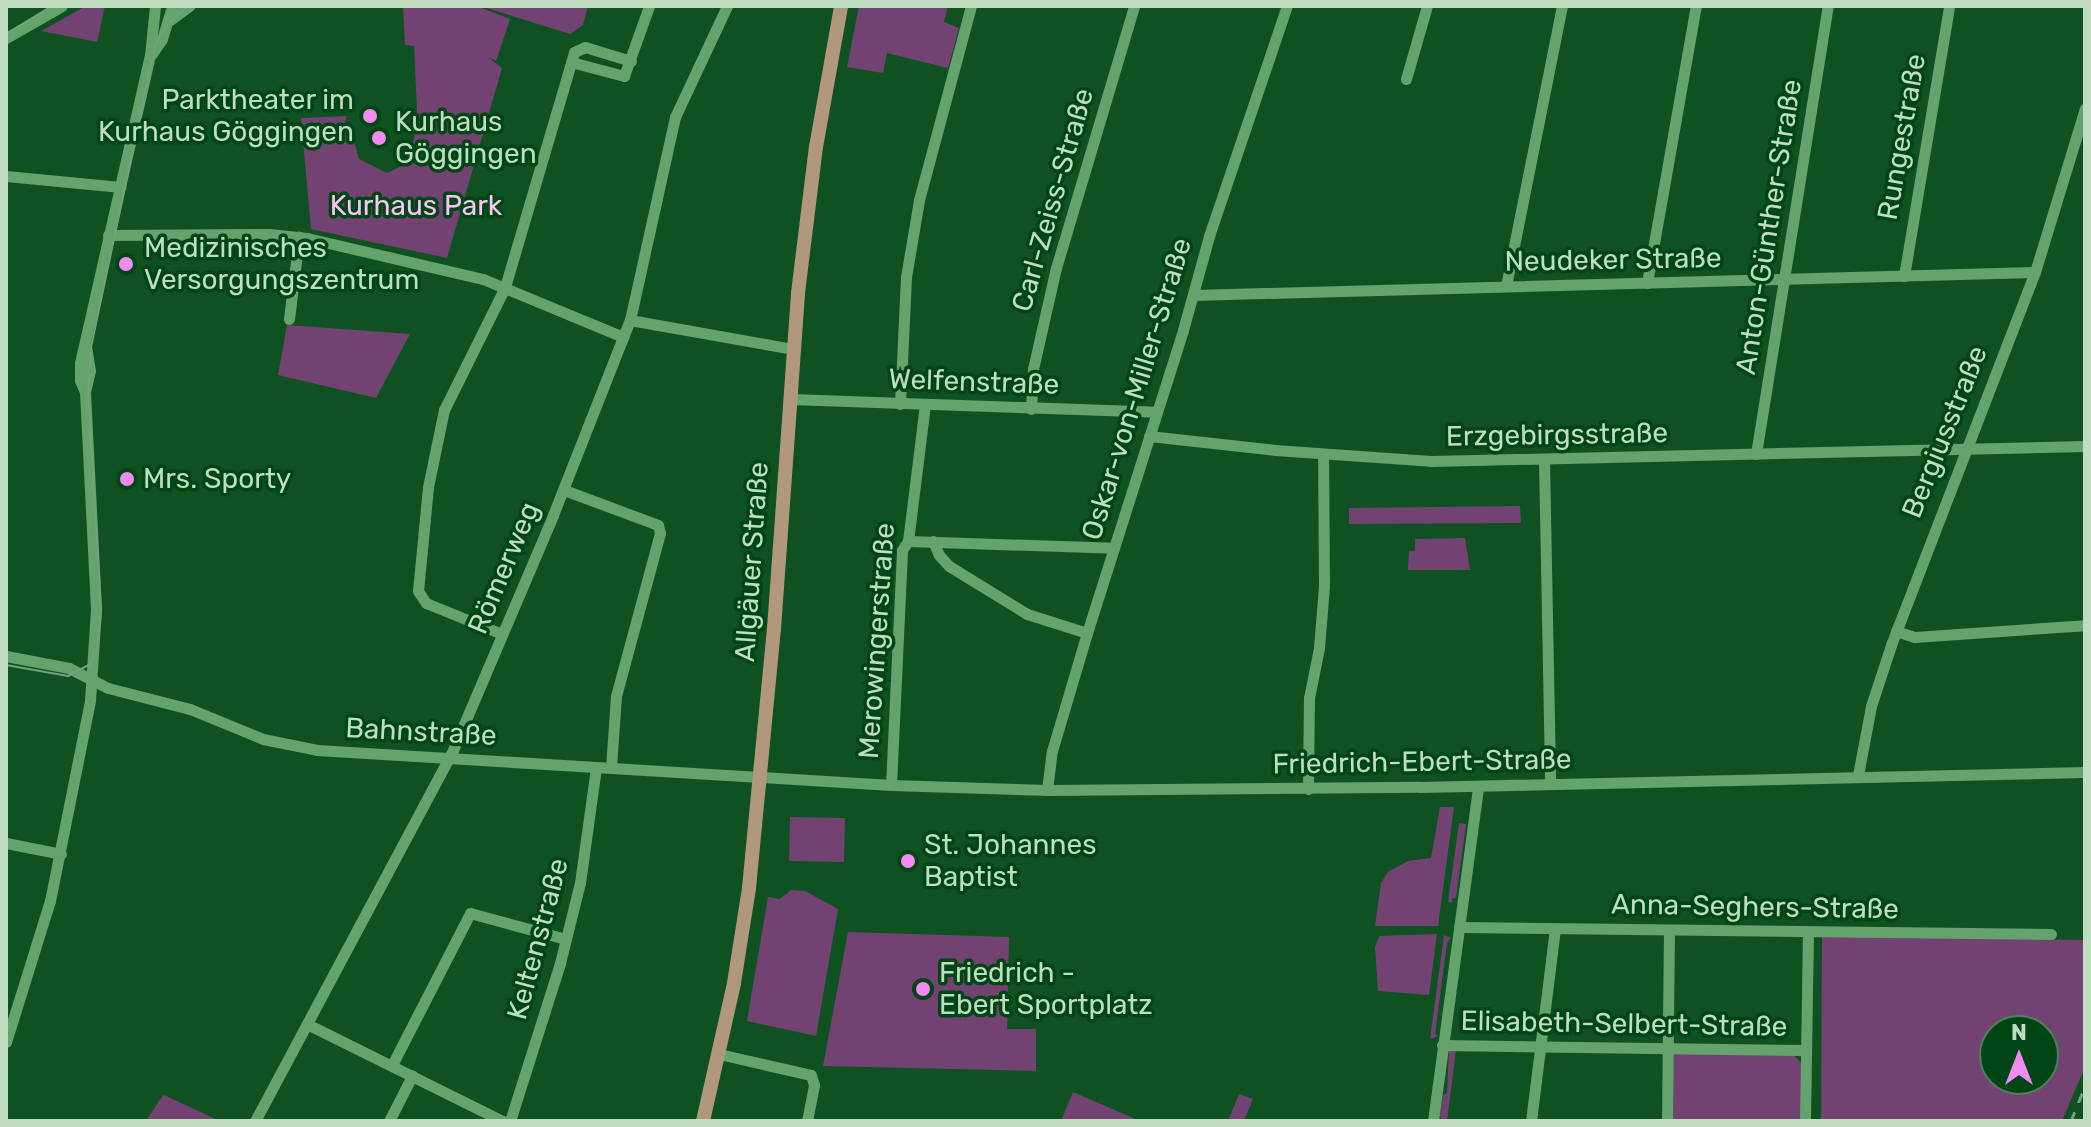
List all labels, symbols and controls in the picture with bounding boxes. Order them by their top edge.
street label: Rungestraße [1871,51,1933,223]
street label: Anton-Günther-Straße [1729,77,1809,377]
place label: Parktheater im Kurhaus Göggingen [98,83,354,149]
street label: Carl-Zeiss-Straße [1005,85,1101,315]
place label: Kurhaus Göggingen [395,105,537,171]
marker: Parktheater im Kurhaus Göggingen [361,107,379,125]
marker: Kurhaus Göggingen [370,129,388,147]
park label: Kurhaus Park [330,189,502,223]
place label: Medizinisches Versorgungszentrum [144,231,419,297]
street label: Oskar-von-Miller-Straße [1075,234,1199,544]
street label: Neudeker Straße [1504,241,1722,279]
marker: Medizinisches Versorgungszentrum [115,253,137,275]
street label: Bergiusstraße [1895,341,1995,523]
street label: Welfenstraße [888,362,1060,402]
street label: Erzgebirgsstraße [1446,416,1668,454]
street label: Allgäuer Straße [728,461,776,663]
place label: Mrs. Sporty [143,462,291,496]
marker: Mrs. Sporty [118,470,136,488]
street label: Römerweg [461,497,547,639]
street label: Merowingerstraße [852,522,902,760]
street label: Bahnstraße [345,711,497,753]
street label: Friedrich-Ebert-Straße [1272,743,1572,781]
place label: St. Johannes Baptist [924,828,1097,894]
marker: St. Johannes Baptist [899,852,917,870]
street label: Keltenstraße [500,855,576,1023]
street label: Anna-Seghers-Straße [1611,888,1899,926]
place label: Friedrich - Ebert Sportplatz [939,956,1153,1022]
marker: Friedrich - Ebert Sportplatz [914,980,932,998]
street label: Elisabeth-Selbert-Straße [1460,1004,1788,1044]
north arrow [1979,1015,2059,1095]
text: N [2011,1019,2027,1046]

